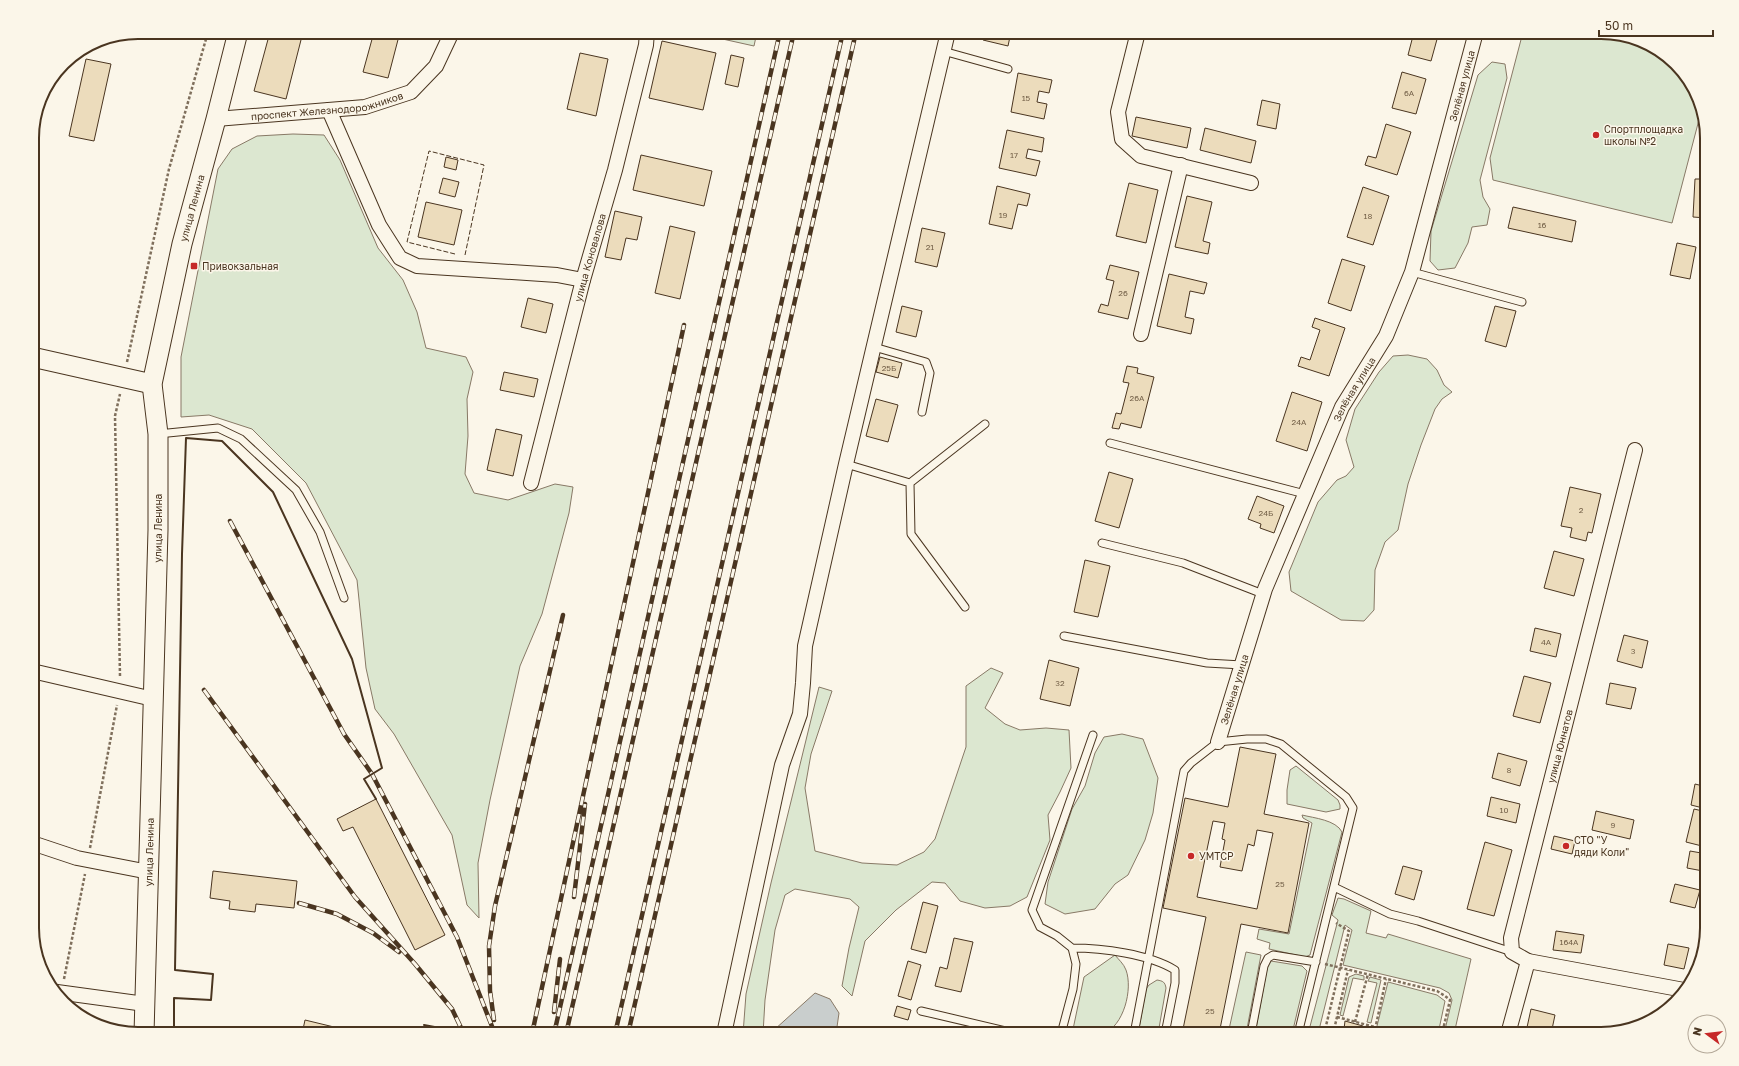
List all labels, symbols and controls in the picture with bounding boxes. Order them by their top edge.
scale bar [1599,12,1713,38]
text: 50 m [1605,18,1633,33]
street label: Зелёная улица [1446,49,1477,123]
house number: 6А [1404,88,1415,98]
street label: проспект Железнодорожников [250,89,405,122]
house number: 15 [1022,93,1031,103]
place label: Спортплощадка школы №2 [1604,123,1683,147]
marker: Спортплощадка школы №2 [1591,130,1601,140]
house number: 17 [1010,150,1018,160]
street label: улица Ленина [177,173,207,243]
house number: 19 [999,210,1008,220]
house number: 18 [1364,211,1372,221]
street label: улица Коновалова [572,212,608,303]
house number: 16 [1538,220,1547,230]
house number: 21 [926,242,934,252]
place label: Привокзальная [202,260,279,272]
marker: Привокзальная [189,261,199,271]
house number: 26 [1118,288,1128,298]
street label: Зелёная улица [1331,355,1378,423]
house number: 25Б [882,363,896,373]
house number: 26А [1130,393,1145,403]
house number: 24А [1292,417,1307,427]
street label: улица Ленина [151,494,164,563]
house number: 2 [1579,505,1584,515]
house number: 24Б [1259,508,1273,518]
house number: 4А [1541,637,1552,647]
house number: 3 [1631,646,1636,656]
street label: Зелёная улица [1218,653,1251,726]
house number: 32 [1055,678,1065,688]
street label: улица Юннатов [1545,708,1575,784]
house number: 8 [1507,765,1512,775]
house number: 10 [1500,805,1508,815]
street label: улица Ленина [142,818,156,887]
house number: 9 [1611,820,1616,830]
place label: СТО "У дяди Коли" [1574,834,1629,858]
marker: СТО "У дяди Коли" [1561,841,1571,851]
place label: УМТСР [1199,850,1234,862]
marker: УМТСР [1186,851,1196,861]
house number: 25 [1275,879,1285,889]
house number: 164А [1560,937,1579,947]
house number: 25 [1205,1006,1215,1016]
north arrow [1687,1014,1727,1054]
text: N [1689,1026,1704,1037]

